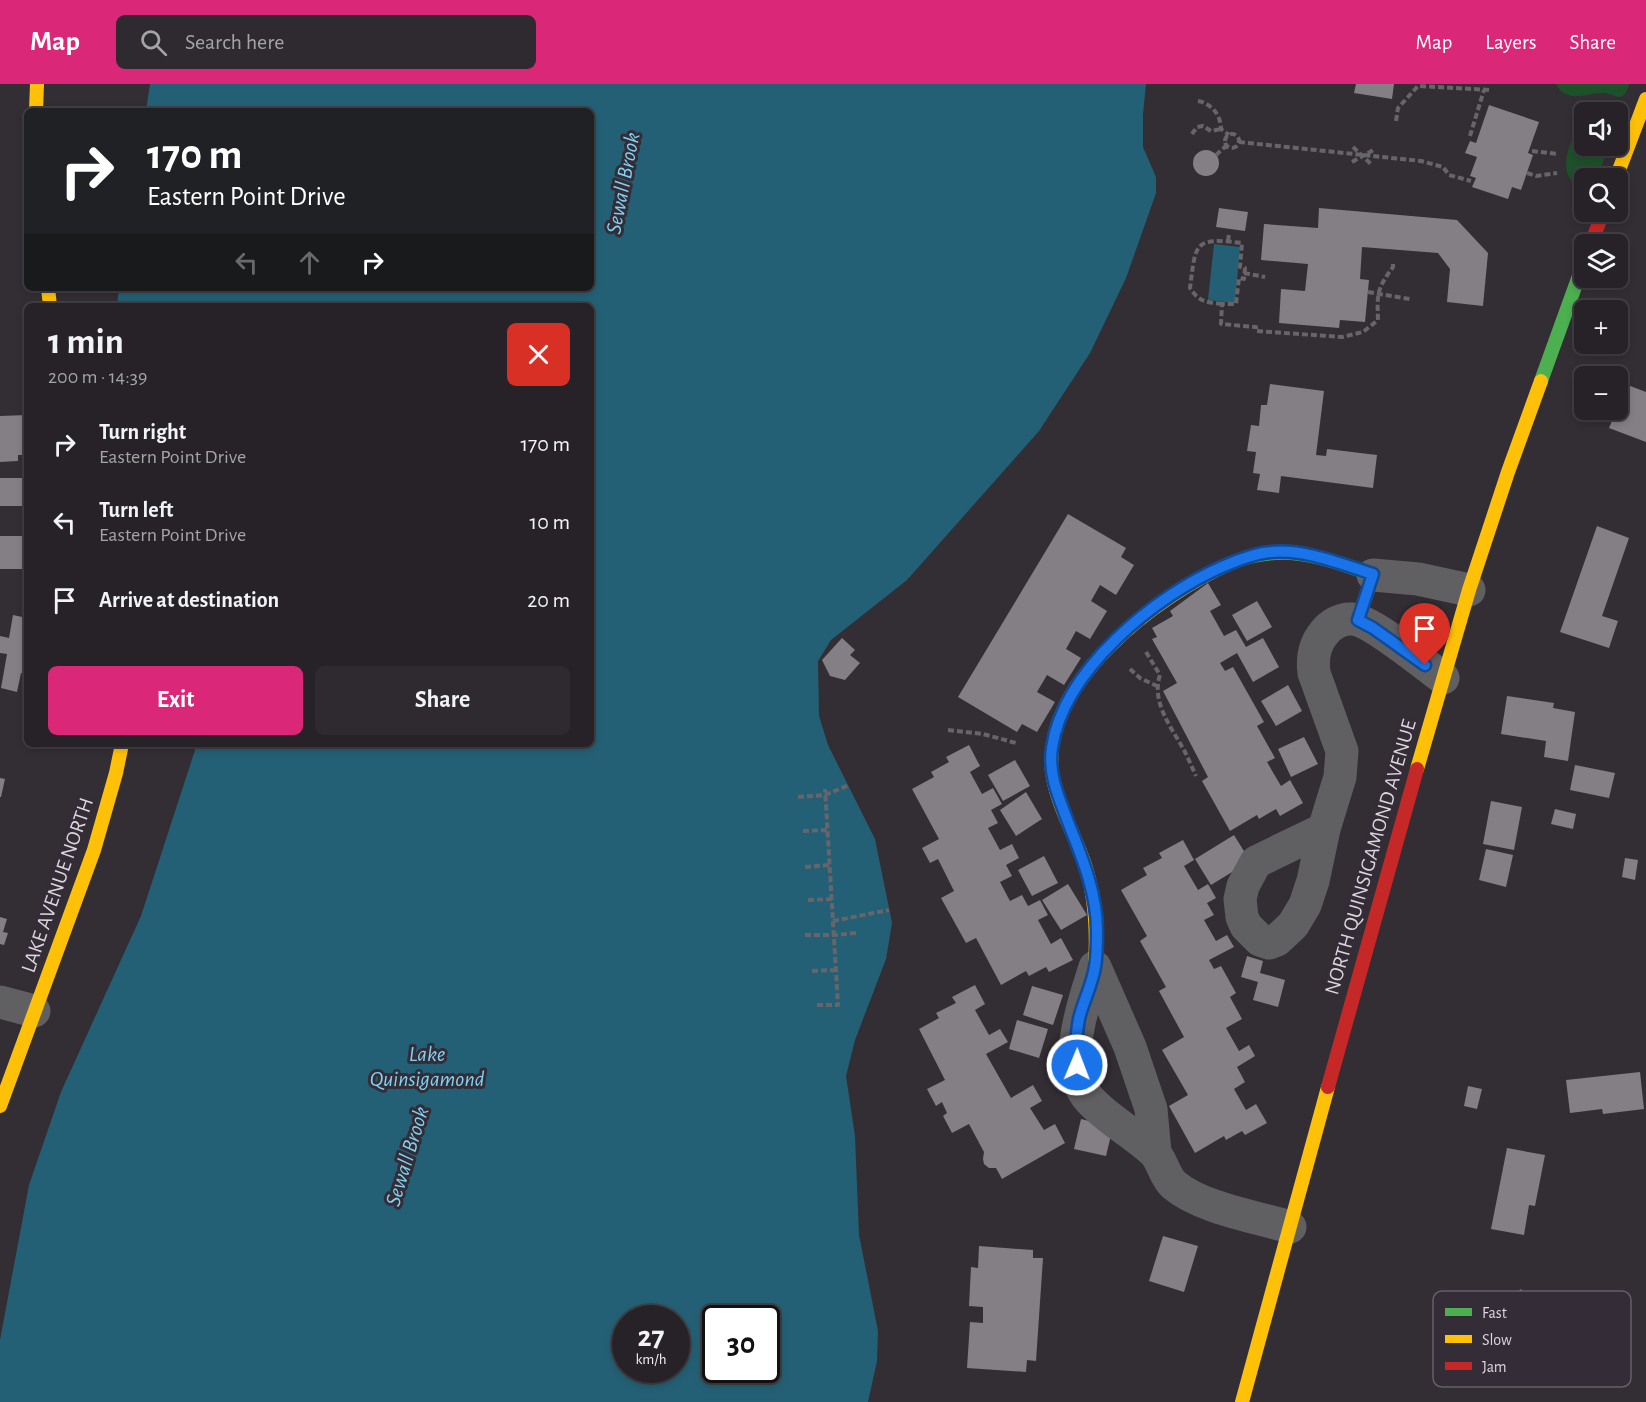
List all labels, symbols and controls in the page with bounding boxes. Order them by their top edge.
search box [116,15,536,69]
icon: search [137,26,170,59]
text: Map [30,28,80,56]
text: Search here [185,31,284,53]
text: Map [1416,32,1452,53]
text: Layers [1485,32,1536,53]
text: Share [1569,32,1616,53]
map controls [1574,102,1628,420]
button: sound [1574,102,1628,156]
water label: Sewall Brook [602,131,644,236]
icon: right [48,132,126,210]
text: 170 m [147,134,242,176]
button: search [1574,168,1628,222]
text: Eastern Point Drive [147,183,346,210]
button: layers [1574,234,1628,288]
icon: left [230,246,263,279]
icon: ahead [293,246,326,279]
icon: right [356,246,389,279]
button: + [1574,300,1628,354]
button: close [507,323,570,386]
text: 1 min [48,324,124,360]
button: − [1574,366,1628,420]
text: 200 m · 14:39 [48,367,147,387]
text: Turn right [99,421,186,443]
icon: right [48,428,81,461]
text: 170 m [520,433,570,455]
text: Eastern Point Drive [99,447,246,467]
text: Turn left [99,499,173,521]
icon: left [48,506,81,539]
text: 10 m [530,511,570,533]
text: Eastern Point Drive [99,525,246,545]
icon: arrive [48,584,81,617]
text: Arrive at destination [99,589,279,611]
text: 20 m [527,589,570,611]
pin [1399,603,1450,665]
icon: arrive [1408,612,1441,645]
button: Exit [48,666,303,735]
button: Share [315,666,570,735]
street label: NORTH QUINSIGAMOND AVENUE [1321,717,1420,997]
street label: LAKE AVENUE NORTH [18,795,97,975]
position arrow [1045,1033,1109,1097]
water label: Lake Quinsigamond [370,1043,485,1090]
water label: Sewall Brook [381,1104,432,1209]
legend [1433,1291,1631,1387]
speed limit sign: 30 [702,1305,780,1383]
text: Fast [1482,1305,1507,1321]
text: 27 [637,1322,665,1352]
text: Slow [1482,1332,1512,1348]
text: km/h [636,1352,666,1367]
text: Jam [1482,1359,1507,1375]

